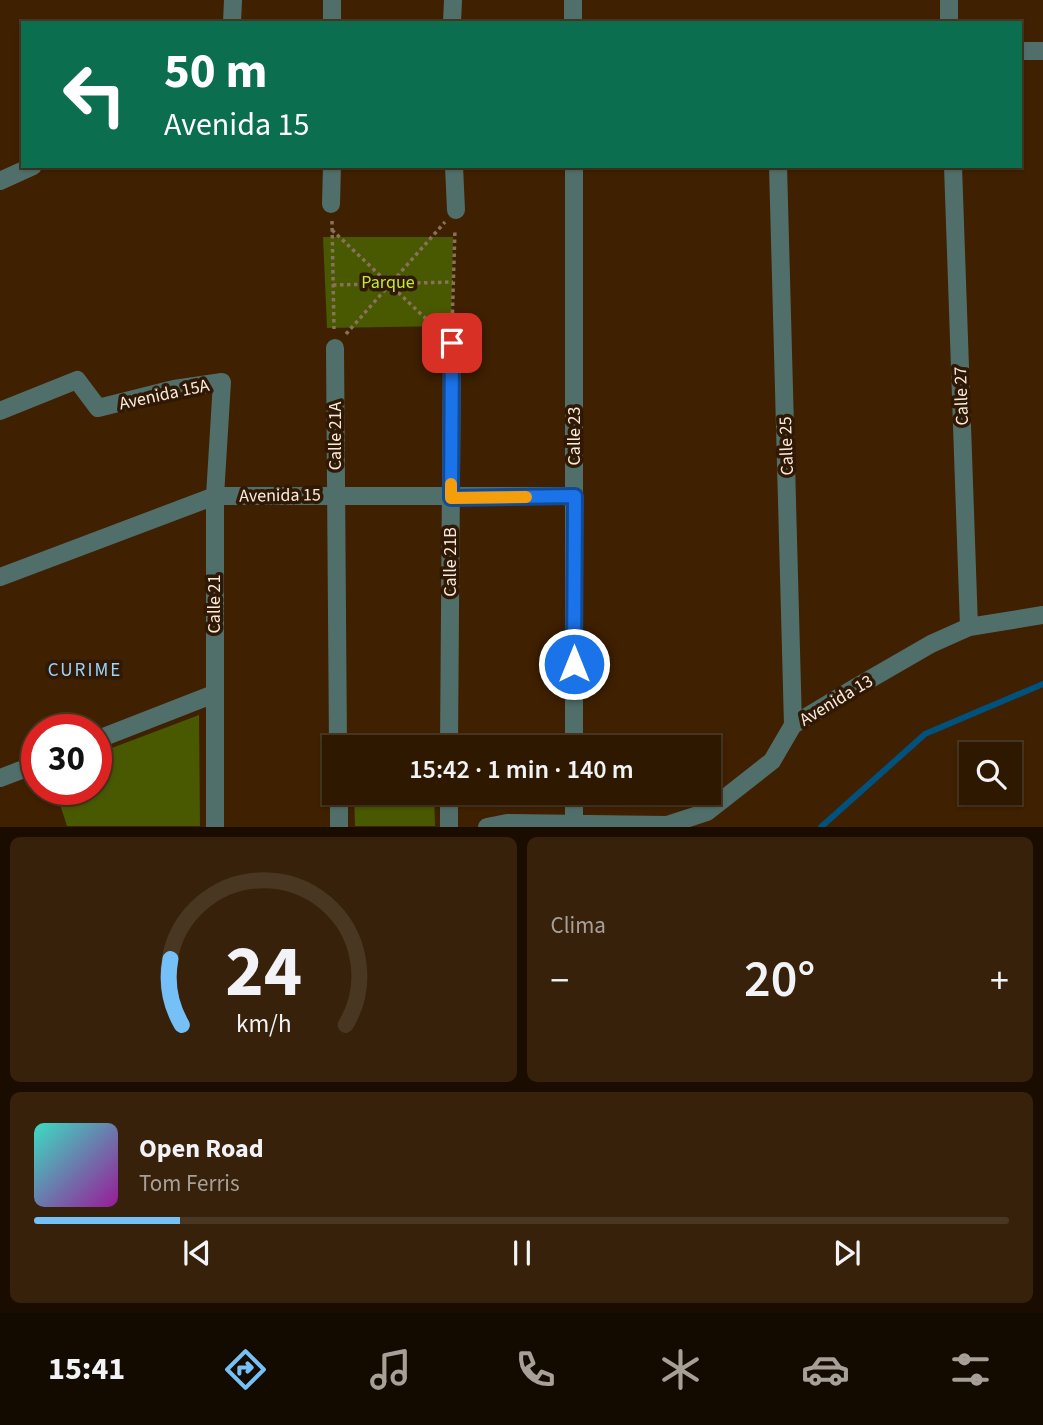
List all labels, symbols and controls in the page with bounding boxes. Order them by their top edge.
text: 50 m [164,37,268,107]
icon: left [49,49,140,140]
text: Avenida 15 [164,102,309,148]
park label: Parque [361,270,415,295]
pin [422,313,482,373]
icon: arrive [433,324,471,362]
street label: Calle 27 [948,366,975,426]
street label: Avenida 15A [117,373,212,416]
street label: Calle 21A [323,401,348,470]
street label: Calle 23 [562,406,587,465]
street label: Calle 25 [773,416,800,476]
street label: Avenida 15 [239,482,321,509]
street label: Calle 21B [438,527,463,597]
street label: Calle 21 [202,575,227,633]
position arrow [537,627,611,701]
district label: CURIME [48,657,122,684]
street label: Avenida 13 [795,669,878,732]
speed limit sign: 30 [21,714,112,805]
map controls [959,742,1022,805]
button: search [959,742,1022,805]
text: 15:42 · 1 min · 140 m [409,751,634,788]
text: Clima [551,909,606,942]
text: 24 [225,921,302,1025]
text: 20° [744,943,815,1017]
text: − [551,954,569,1008]
text: + [990,954,1009,1008]
text: km/h [236,1006,291,1042]
text: Open Road [139,1130,264,1167]
text: Tom Ferris [139,1167,240,1200]
icon: previous [178,1234,216,1272]
icon: pause [503,1234,541,1272]
icon: next [828,1234,866,1272]
icon: directions [221,1345,270,1394]
icon: music [366,1345,415,1394]
icon: phone [511,1345,560,1394]
icon: climate [656,1345,705,1394]
icon: car [801,1345,850,1394]
icon: filters [946,1345,995,1394]
text: 15:41 [48,1346,125,1392]

